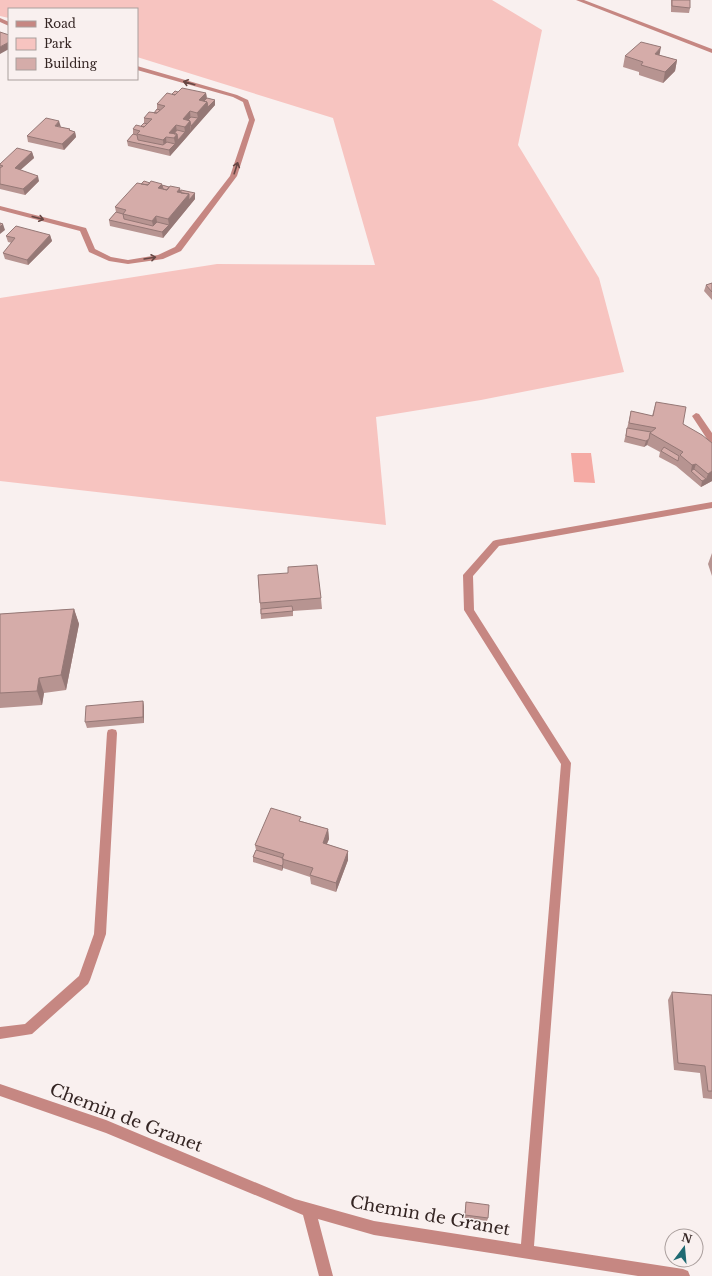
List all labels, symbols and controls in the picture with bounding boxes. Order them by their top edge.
legend [8,8,138,80]
text: Road [44,16,76,31]
text: Park [44,36,72,51]
text: Building [44,56,98,71]
one-way arrow [182,79,195,86]
one-way arrow [233,161,240,174]
one-way arrow [31,215,44,222]
one-way arrow [143,254,156,262]
street label: Chemin de Granet [47,1079,206,1157]
street label: Chemin de Granet [348,1192,512,1241]
north arrow [664,1228,704,1268]
text: N [680,1230,694,1247]

